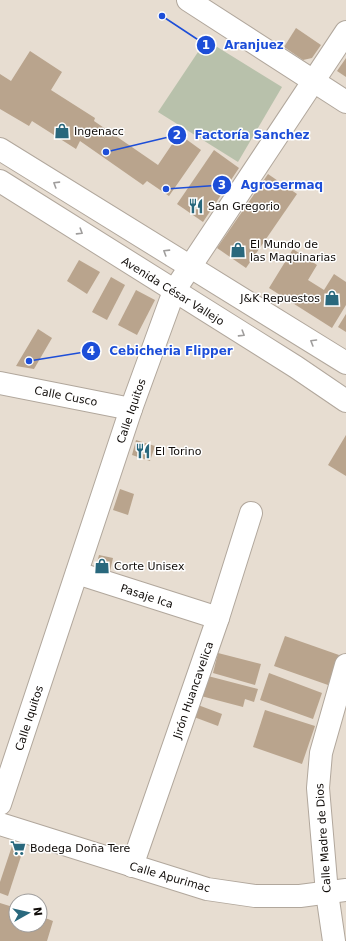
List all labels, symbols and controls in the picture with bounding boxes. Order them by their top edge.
callout: Aranjuez [196,33,292,57]
text: 1 [202,38,210,52]
text: Aranjuez [224,38,284,52]
shop icon: Ingenacc [53,122,71,140]
callout: Factoría Sanchez [167,123,318,147]
place label: Ingenacc [74,125,124,138]
text: 2 [173,128,181,142]
text: Factoría Sanchez [194,128,310,142]
callout: Agrosermaq [212,173,331,197]
text: 3 [218,178,226,192]
text: Agrosermaq [241,178,323,192]
one-way arrow [53,181,60,188]
restaurant icon: San Gregorio [187,197,205,215]
place label: San Gregorio [208,200,280,213]
one-way arrow [76,227,83,235]
place label: El Mundo de las Maquinarias [250,238,336,264]
shop icon: El Mundo de las Maquinarias [229,241,247,259]
one-way arrow [163,250,170,257]
street label: Avenida César Vallejo [119,255,227,328]
shop icon: J&K Repuestos [323,289,341,307]
place label: J&K Repuestos [239,292,320,305]
one-way arrow [238,329,245,336]
callout: Cebicheria Flipper [81,339,240,363]
one-way arrow [310,340,317,347]
text: 4 [87,344,95,358]
text: Cebicheria Flipper [109,344,233,358]
street label: Calle Iquitos [114,377,149,445]
street label: Calle Cusco [33,384,99,409]
restaurant icon: El Torino [134,442,152,460]
place label: El Torino [155,445,202,458]
shop icon: Corte Unisex [93,557,111,575]
place label: Corte Unisex [114,560,185,573]
street label: Pasaje Ica [119,582,175,611]
street label: Jirón Huancavelica [170,640,216,741]
street label: Calle Iquitos [13,684,46,752]
street label: Calle Madre de Dios [313,782,334,893]
supermarket icon: Bodega Doña Tere [9,839,27,857]
place label: Bodega Doña Tere [30,842,131,855]
street label: Calle Apurimac [128,860,212,895]
north arrow [8,893,48,933]
text: N [30,906,44,917]

